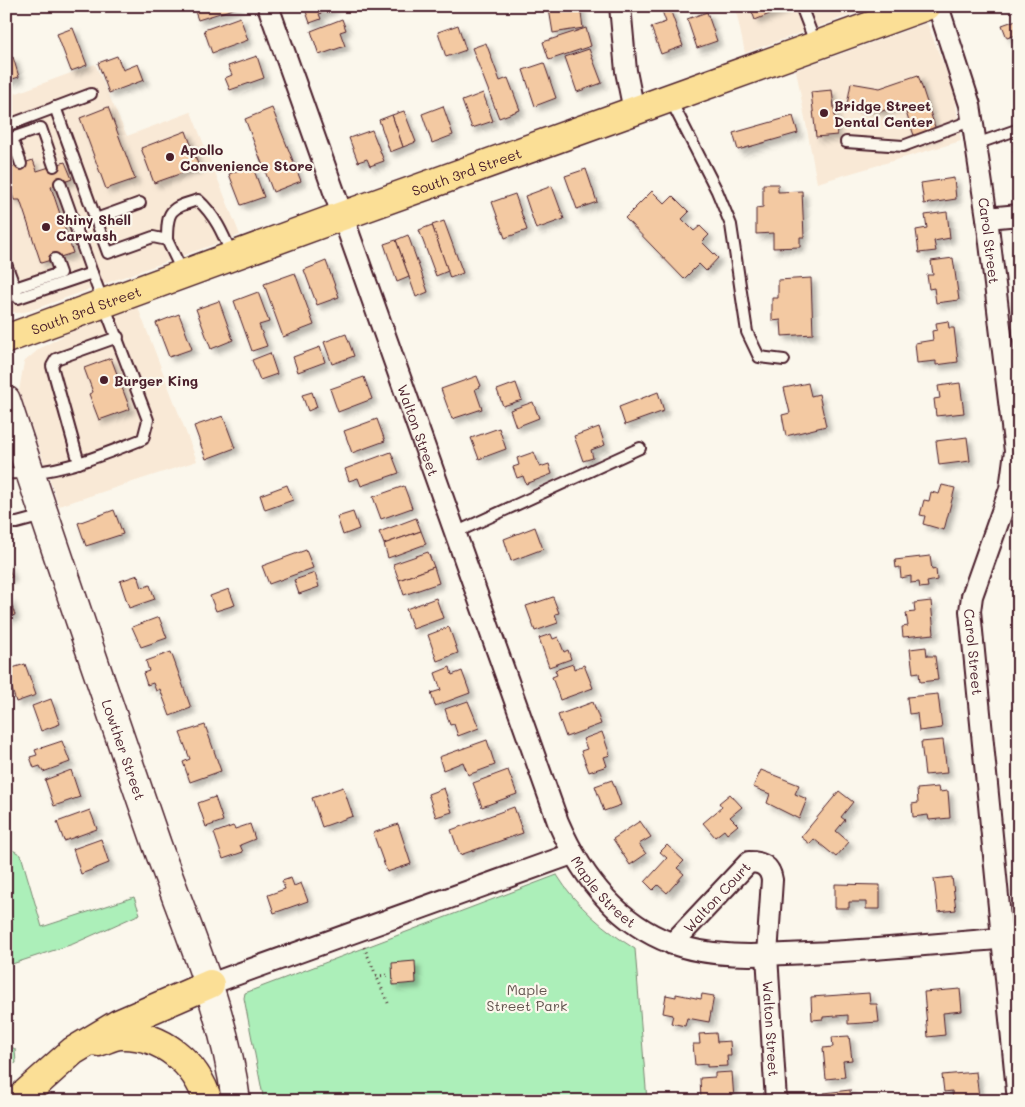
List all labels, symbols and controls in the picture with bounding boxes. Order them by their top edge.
place label: Bridge Street Dental Center [834,96,933,131]
marker: Bridge Street Dental Center [818,107,830,119]
place label: Apollo Convenience Store [180,140,313,175]
street label: South 3rd Street [409,143,524,200]
marker: Apollo Convenience Store [164,151,176,163]
street label: Carol Street [975,196,1004,285]
place label: Shiny Shell Carwash [56,210,131,245]
marker: Shiny Shell Carwash [40,221,52,233]
street label: South 3rd Street [28,281,143,339]
place label: Burger King [114,371,198,390]
marker: Burger King [98,374,110,386]
street label: Walton Street [394,382,444,478]
street label: Carol Street [960,608,988,696]
street label: Lowther Street [98,697,150,803]
street label: Maple Street [567,852,640,931]
street label: Walton Court [679,857,754,936]
park label: Maple Street Park [487,980,567,1015]
street label: Walton Street [759,980,784,1077]

